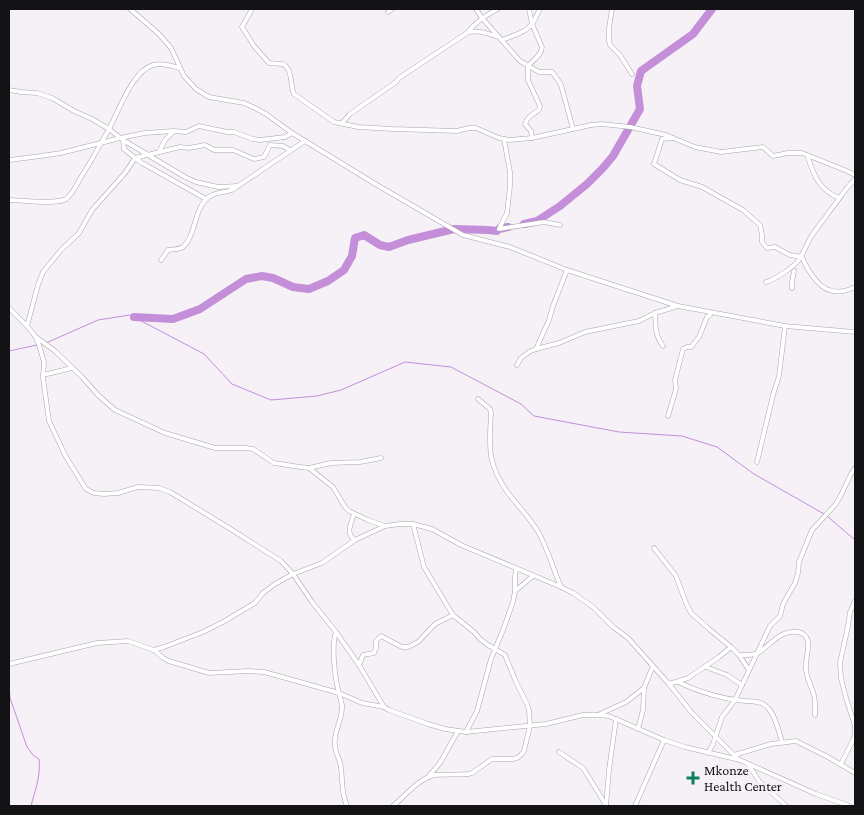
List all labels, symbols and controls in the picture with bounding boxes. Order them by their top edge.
place label: Mkonze Health Center [704,762,782,794]
marker: Mkonze Health Center [686,771,700,785]

